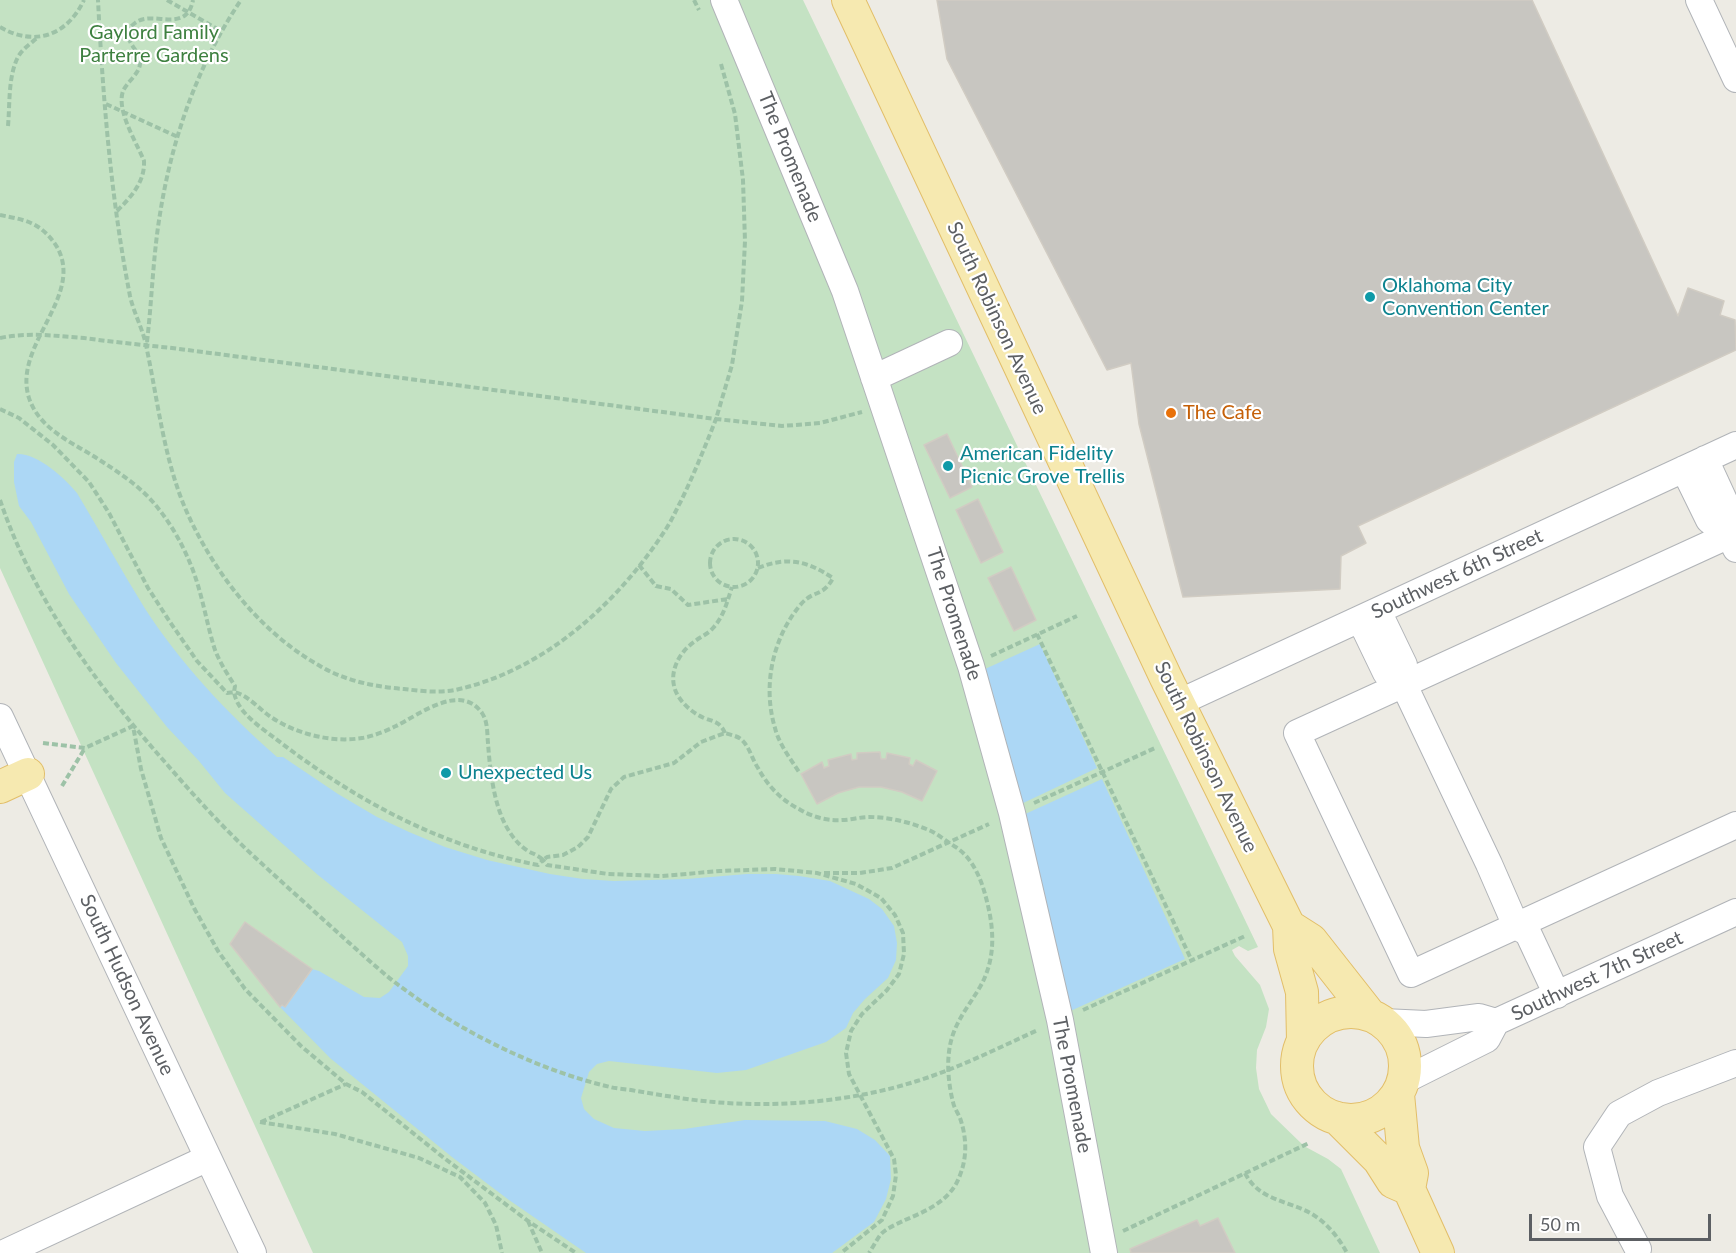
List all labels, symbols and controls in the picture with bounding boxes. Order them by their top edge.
park label: Gaylord Family Parterre Gardens [79,21,229,68]
street label: The Promenade [753,88,827,226]
street label: South Robinson Avenue [942,218,1052,418]
place label: Oklahoma City Convention Center [1382,274,1549,321]
marker: Oklahoma City Convention Center [1363,290,1377,304]
place label: The Cafe [1183,401,1262,425]
marker: The Cafe [1164,406,1178,420]
place label: American Fidelity Picnic Grove Trellis [960,442,1125,489]
marker: American Fidelity Picnic Grove Trellis [941,459,955,473]
street label: Southwest 6th Street [1367,524,1547,624]
street label: The Promenade [921,544,987,684]
street label: South Robinson Avenue [1149,658,1263,856]
place label: Unexpected Us [458,761,592,785]
marker: Unexpected Us [439,766,453,780]
street label: South Hudson Avenue [75,891,179,1079]
street label: Southwest 7th Street [1507,926,1687,1026]
street label: The Promenade [1047,1015,1097,1155]
scale bar [1532,1202,1714,1240]
text: 50 m [1540,1213,1580,1235]

